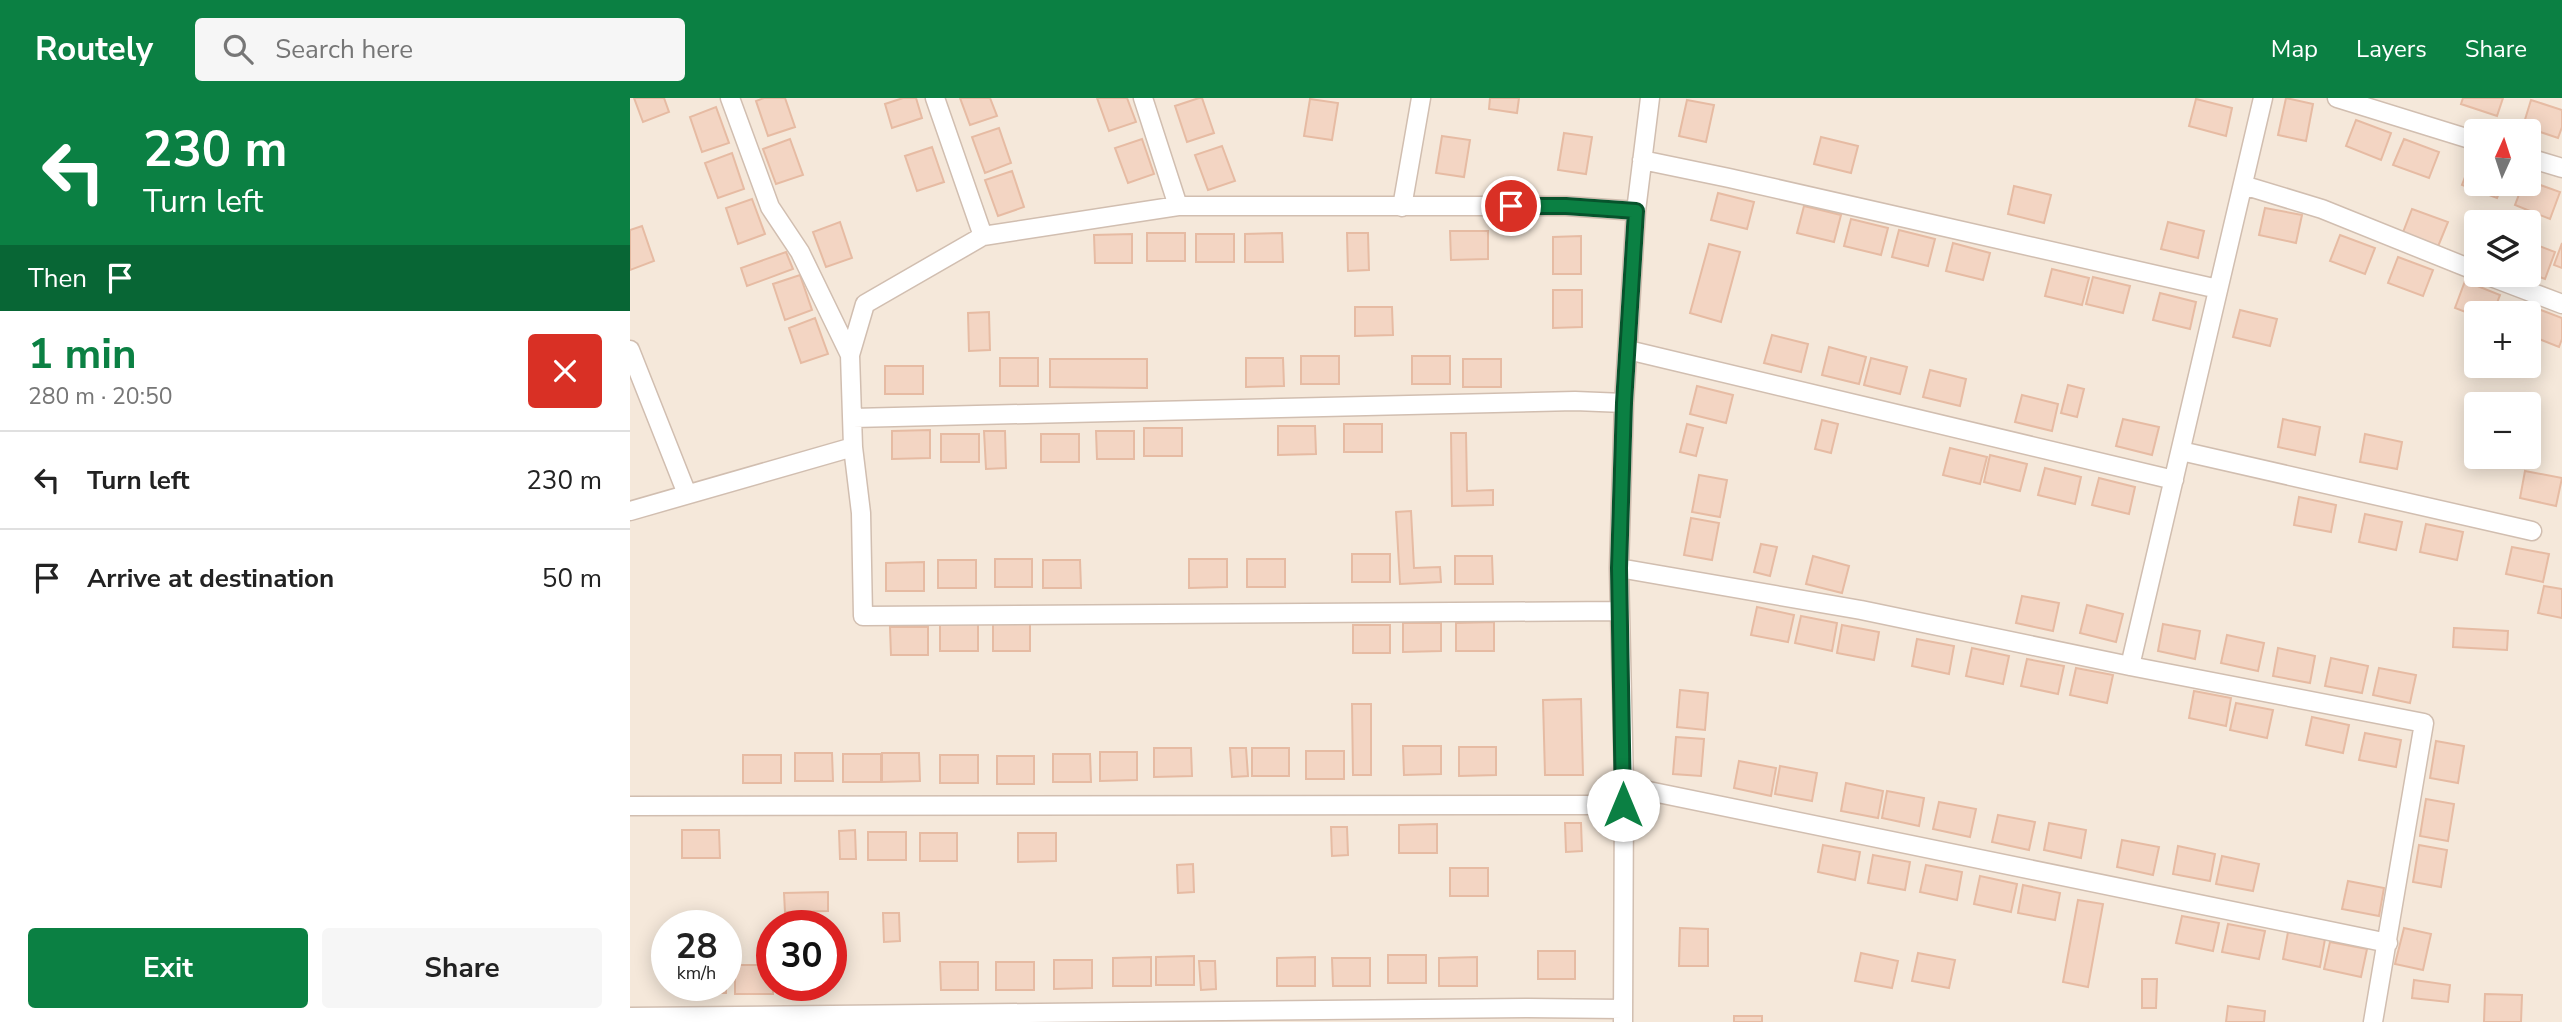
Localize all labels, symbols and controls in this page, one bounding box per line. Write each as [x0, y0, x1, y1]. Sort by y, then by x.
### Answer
search box [195, 18, 685, 81]
text: Routely [35, 27, 153, 72]
icon: search [219, 30, 257, 68]
text: Search here [275, 32, 413, 67]
text: Map [2271, 33, 2318, 65]
text: Layers [2356, 33, 2427, 65]
text: Share [2465, 33, 2527, 65]
text: 230 m [143, 116, 287, 183]
north arrow [2464, 119, 2541, 196]
map controls [2464, 119, 2541, 469]
icon: left [28, 126, 119, 217]
pin [1481, 176, 1541, 236]
text: Turn left [143, 180, 263, 223]
icon: arrive [1492, 187, 1530, 225]
button: layers [2464, 210, 2541, 287]
icon: arrive [101, 259, 139, 297]
text: Then [28, 261, 87, 296]
button: + [2464, 301, 2541, 378]
text: 1 min [28, 326, 137, 383]
button: close [528, 334, 602, 408]
text: 280 m · 20:50 [28, 381, 173, 412]
button: − [2464, 392, 2541, 469]
icon: left [28, 461, 66, 499]
text: Turn left [87, 463, 190, 498]
text: 230 m [526, 463, 602, 498]
icon: arrive [28, 559, 66, 597]
text: Arrive at destination [87, 561, 334, 596]
text: 50 m [542, 561, 602, 596]
position arrow [1586, 768, 1660, 842]
speed limit sign: 30 [756, 910, 847, 1001]
text: 28 [675, 923, 718, 970]
button: Exit [28, 928, 308, 1008]
button: Share [322, 928, 602, 1008]
text: km/h [677, 961, 716, 985]

